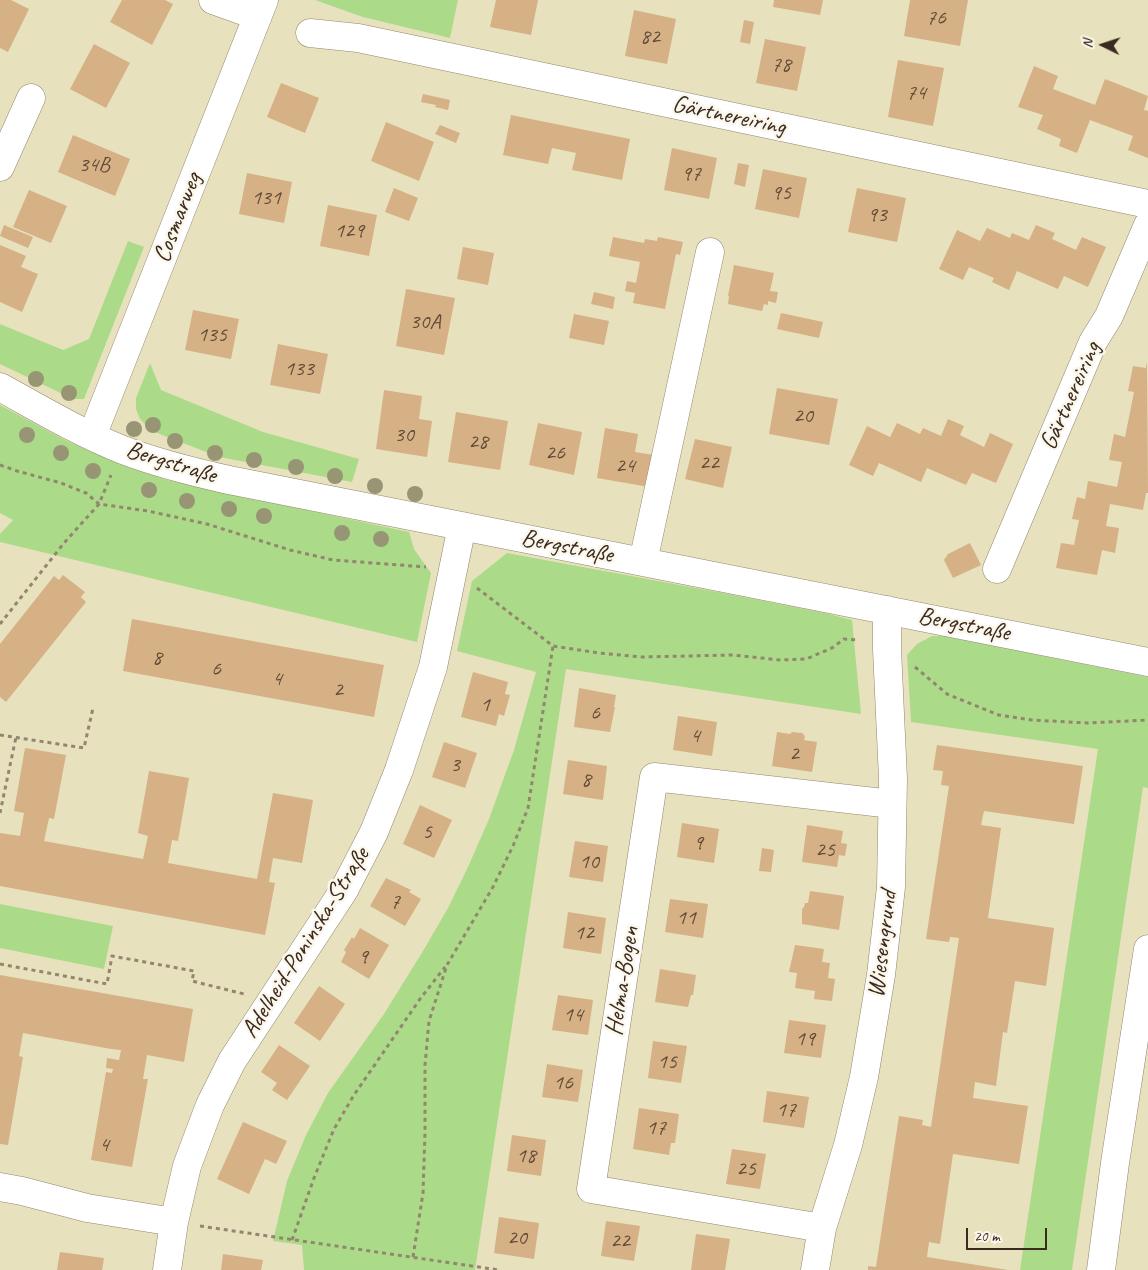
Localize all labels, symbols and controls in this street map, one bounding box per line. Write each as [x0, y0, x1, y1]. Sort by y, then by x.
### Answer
house number: 76 [926, 5, 946, 31]
north arrow [1078, 20, 1128, 70]
house number: 82 [640, 24, 660, 50]
text: N [1079, 39, 1096, 49]
house number: 78 [771, 52, 791, 78]
house number: 74 [906, 80, 926, 106]
street label: Gärtnereiring [669, 89, 789, 143]
house number: 34B [78, 152, 110, 178]
house number: 97 [681, 161, 701, 187]
street label: Cosmarweg [147, 169, 209, 267]
house number: 95 [771, 180, 791, 206]
house number: 131 [251, 185, 281, 211]
house number: 93 [867, 202, 887, 228]
house number: 129 [334, 218, 364, 244]
house number: 30A [410, 309, 440, 335]
house number: 135 [197, 322, 227, 348]
street label: Gärtnereiring [1034, 337, 1108, 455]
house number: 133 [284, 356, 314, 382]
house number: 20 [793, 403, 813, 429]
house number: 30 [394, 422, 414, 448]
house number: 28 [468, 429, 488, 455]
street label: Bergstraße [122, 435, 220, 491]
house number: 26 [545, 440, 565, 466]
house number: 22 [699, 450, 719, 476]
house number: 24 [615, 453, 635, 479]
street label: Bergstraße [519, 523, 615, 571]
street label: Bergstraße [916, 601, 1012, 649]
house number: 8 [152, 645, 162, 671]
house number: 6 [211, 656, 221, 682]
house number: 4 [272, 666, 282, 692]
house number: 2 [333, 677, 343, 703]
house number: 1 [480, 692, 490, 718]
house number: 6 [590, 700, 600, 726]
house number: 4 [690, 723, 700, 749]
house number: 2 [789, 741, 799, 767]
house number: 3 [450, 752, 460, 778]
house number: 8 [581, 767, 591, 793]
house number: 5 [422, 819, 432, 845]
house number: 9 [693, 830, 703, 856]
house number: 25 [815, 837, 835, 863]
street label: Adelheid-Poninska-Straße [235, 842, 377, 1044]
house number: 10 [579, 849, 599, 875]
house number: 7 [390, 889, 400, 915]
street label: Wiesengrund [862, 889, 904, 999]
house number: 11 [676, 905, 696, 931]
house number: 12 [574, 920, 594, 946]
street label: Helma-Bogen [600, 924, 646, 1038]
house number: 9 [358, 944, 368, 970]
house number: 14 [563, 1002, 583, 1028]
house number: 19 [795, 1026, 815, 1052]
house number: 15 [657, 1049, 677, 1075]
house number: 16 [553, 1070, 573, 1096]
house number: 17 [776, 1097, 796, 1123]
house number: 17 [646, 1115, 666, 1141]
house number: 4 [99, 1132, 109, 1158]
house number: 18 [516, 1143, 536, 1169]
house number: 25 [736, 1156, 756, 1182]
scale bar [968, 1218, 1049, 1250]
house number: 20 [507, 1225, 527, 1251]
text: 20 m [974, 1227, 1000, 1246]
house number: 22 [610, 1228, 630, 1254]

